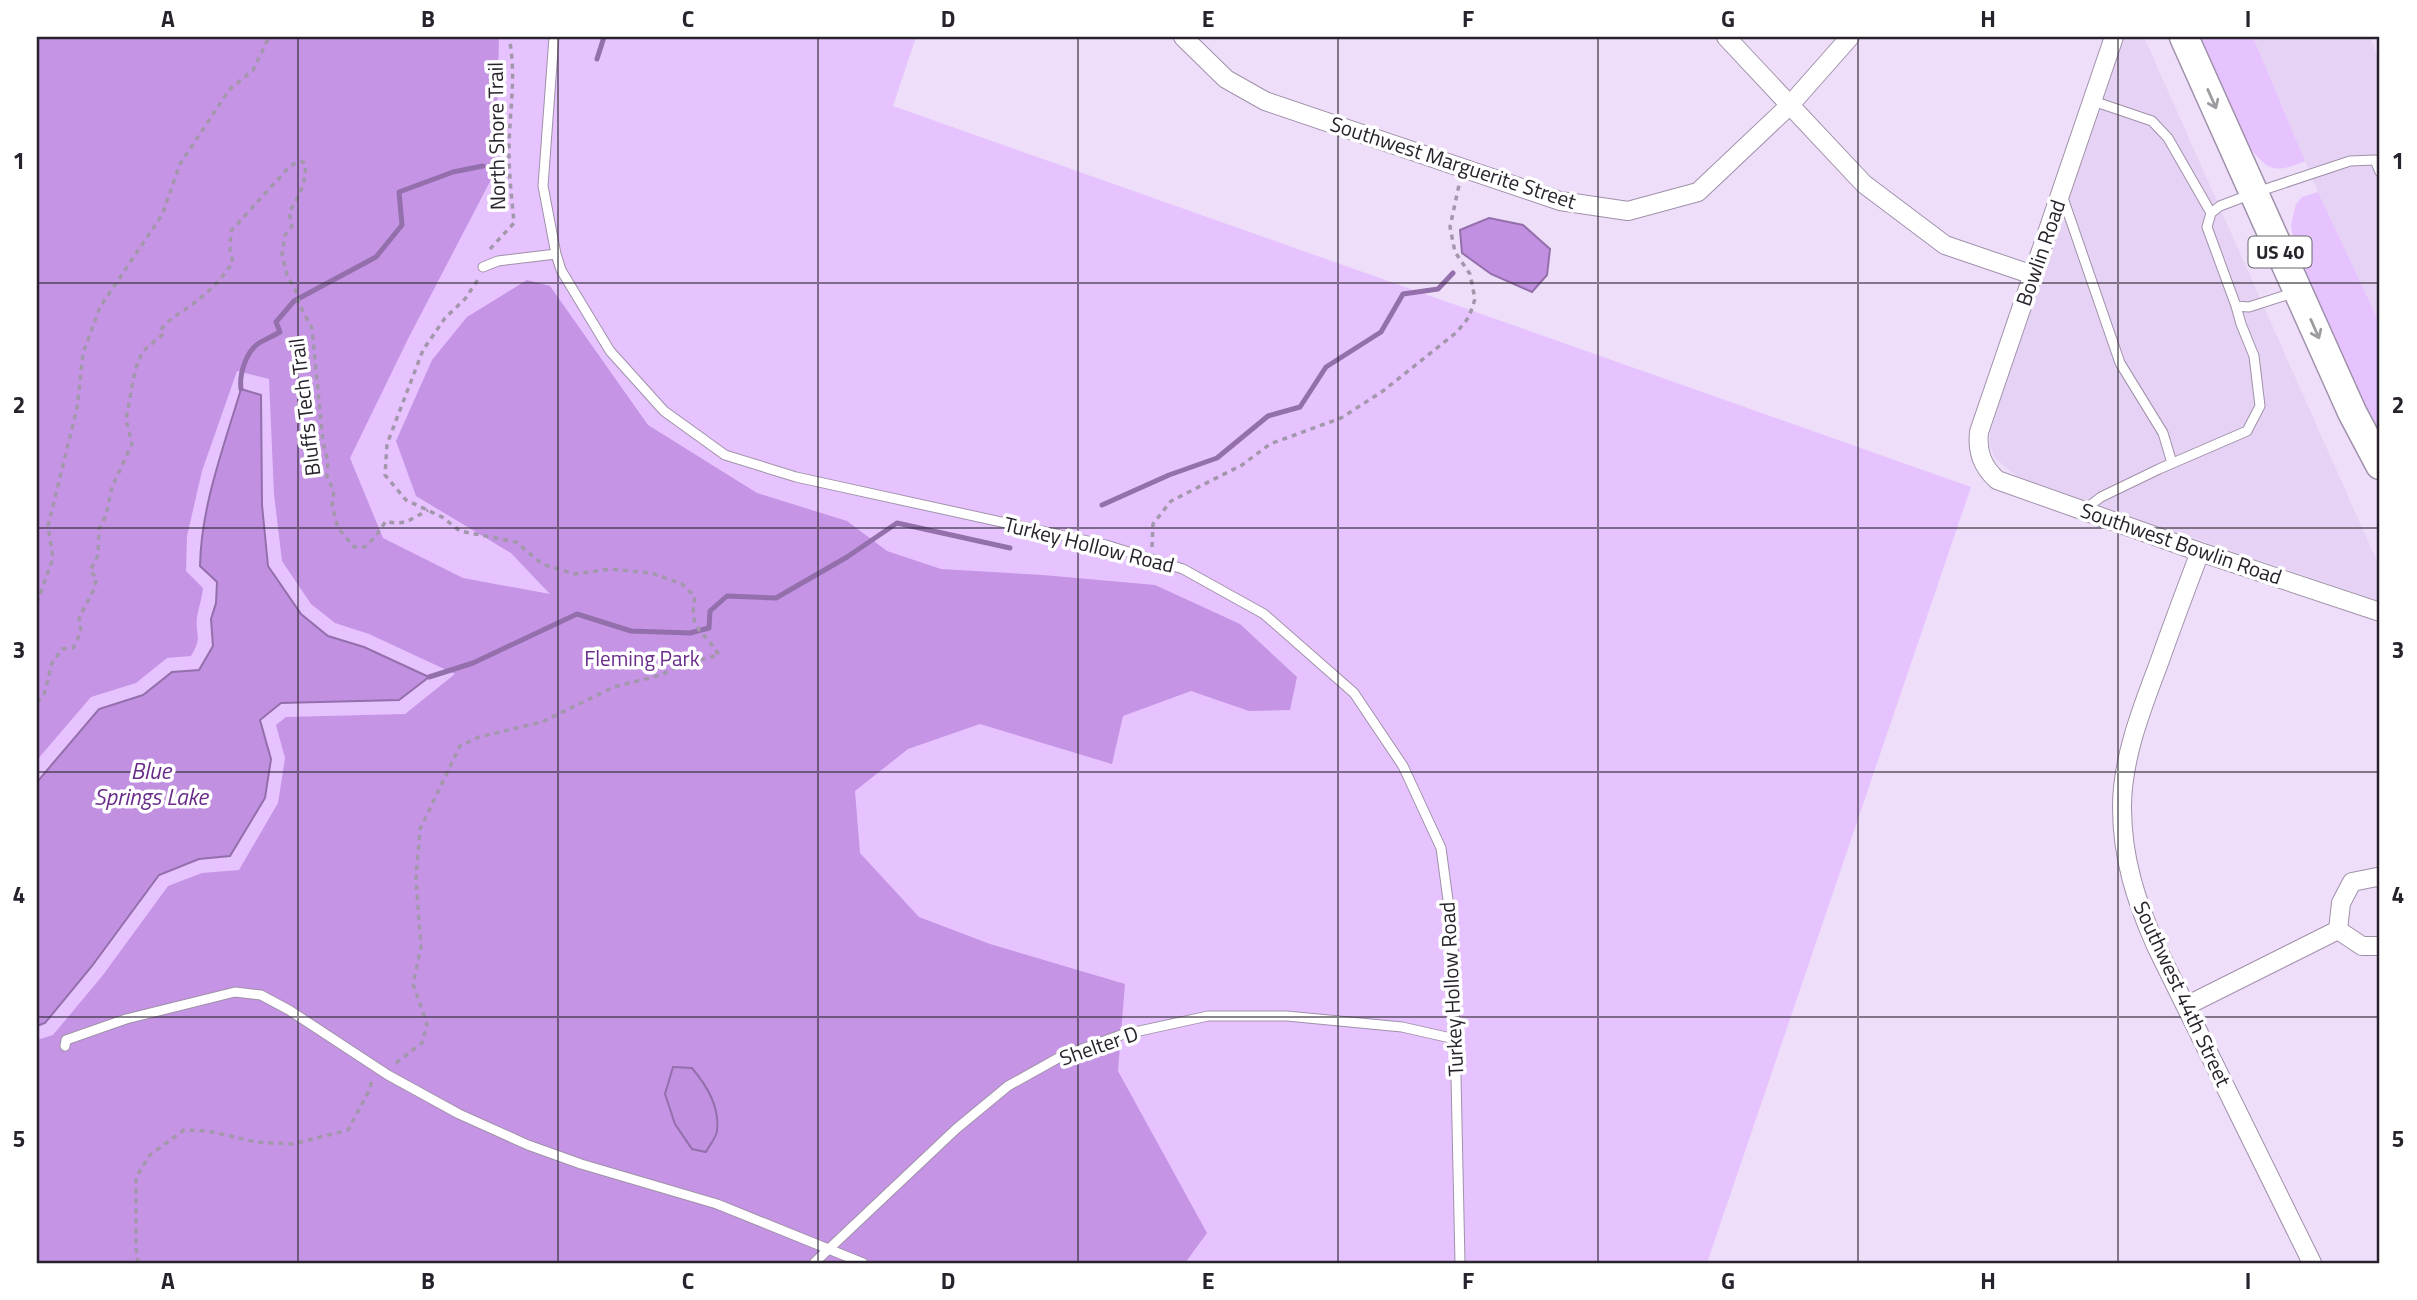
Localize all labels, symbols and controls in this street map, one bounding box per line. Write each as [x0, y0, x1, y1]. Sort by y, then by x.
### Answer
text: A [161, 1, 175, 36]
text: B [421, 1, 435, 36]
text: C [682, 1, 694, 36]
text: D [941, 1, 955, 36]
text: E [1202, 1, 1214, 36]
text: F [1462, 1, 1474, 36]
text: G [1721, 1, 1735, 36]
text: H [1980, 1, 1996, 36]
text: I [2245, 1, 2251, 36]
street label: North Shore Trail [479, 62, 513, 210]
one-way arrow [2206, 88, 2219, 109]
street label: Southwest Marguerite Street [1326, 107, 1581, 217]
text: 1 [13, 143, 25, 178]
text: 1 [2392, 143, 2404, 178]
street label: Bowlin Road [2007, 195, 2073, 310]
road number: US 40 [2248, 236, 2312, 268]
one-way arrow [2309, 318, 2322, 340]
street label: Bluffs Tech Trail [280, 336, 328, 478]
text: 2 [13, 387, 25, 422]
text: 2 [2392, 387, 2404, 422]
street label: Southwest Bowlin Road [2076, 494, 2286, 593]
street label: Turkey Hollow Road [1001, 507, 1178, 581]
text: 3 [13, 632, 25, 667]
text: 3 [2392, 632, 2404, 667]
park label: Fleming Park [584, 642, 700, 674]
water label: Blue Springs Lake [94, 753, 209, 814]
text: 4 [13, 877, 25, 912]
text: 4 [2392, 877, 2404, 912]
street label: Southwest 44th Street [2126, 896, 2240, 1092]
street label: Turkey Hollow Road [1430, 901, 1472, 1077]
street label: Shelter D [1055, 1017, 1142, 1073]
text: 5 [13, 1121, 25, 1156]
text: 5 [2392, 1121, 2404, 1156]
text: A [161, 1263, 175, 1298]
text: B [421, 1263, 435, 1298]
text: C [682, 1263, 694, 1298]
text: D [941, 1263, 955, 1298]
text: E [1202, 1263, 1214, 1298]
text: F [1462, 1263, 1474, 1298]
text: G [1721, 1263, 1735, 1298]
text: H [1980, 1263, 1996, 1298]
text: I [2245, 1263, 2251, 1298]

